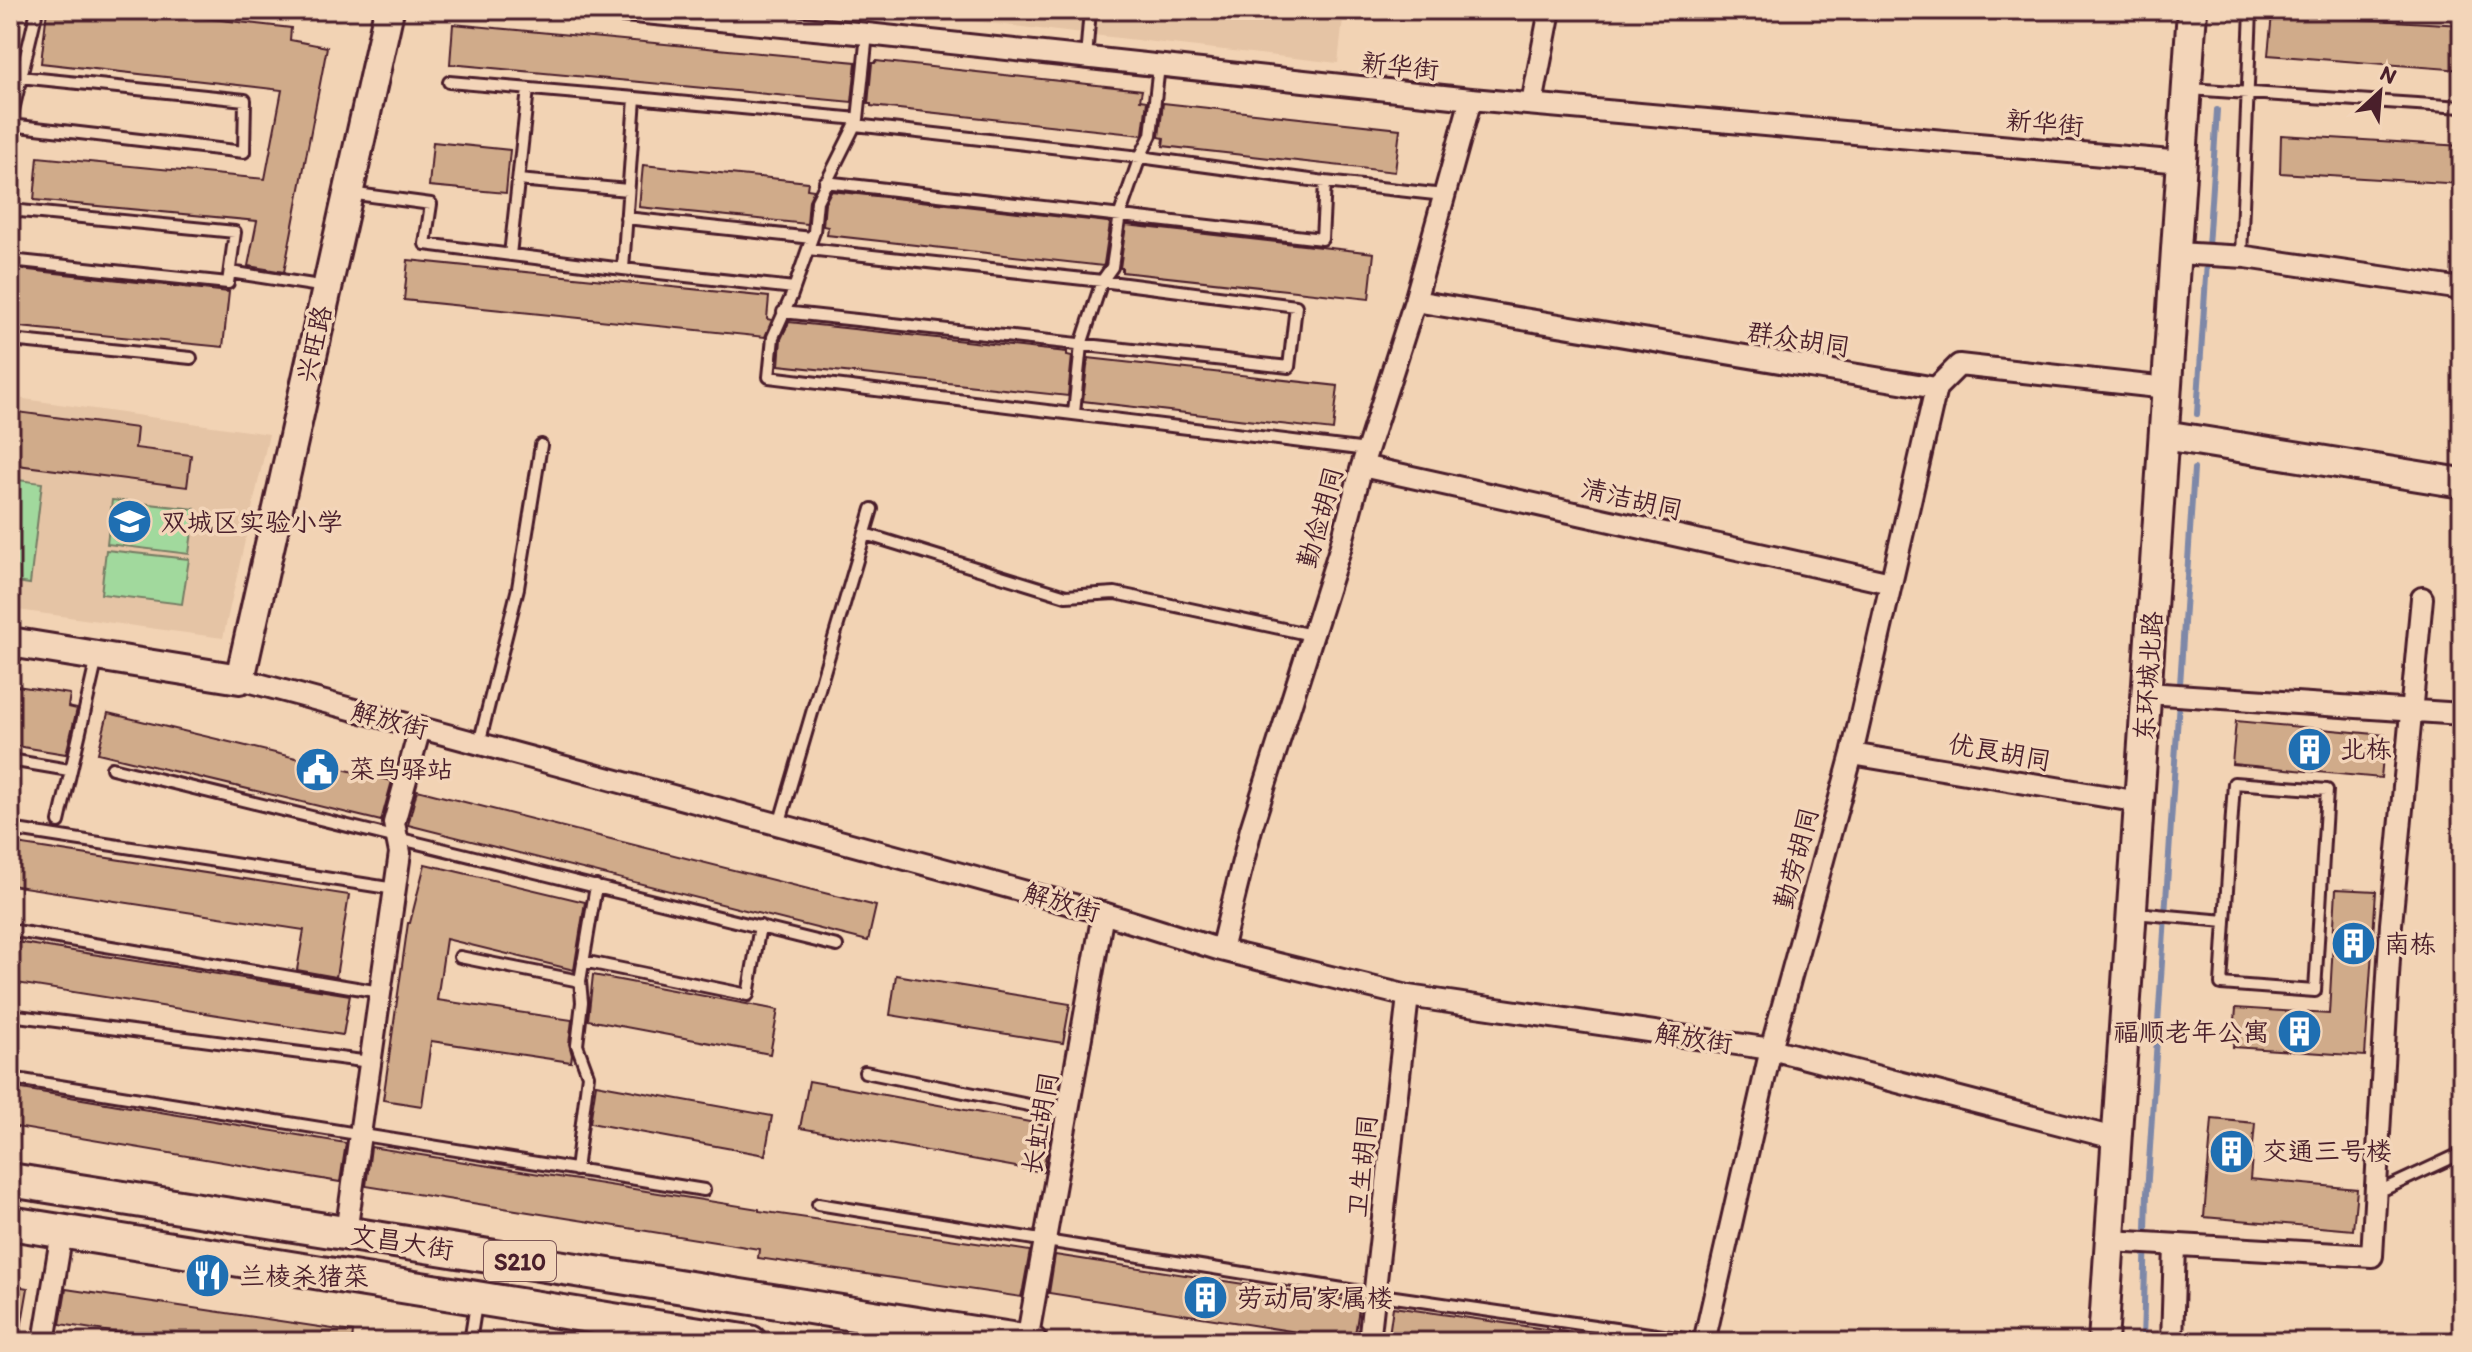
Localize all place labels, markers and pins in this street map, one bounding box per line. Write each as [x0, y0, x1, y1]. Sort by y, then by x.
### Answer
school or university icon: 双城区实验小学 [106, 498, 154, 546]
place label: 双城区实验小学 [161, 506, 343, 538]
building icon: 北栋 [2285, 725, 2333, 773]
place label: 北栋 [2340, 733, 2392, 765]
public building icon: 菜鸟驿站 [294, 745, 342, 793]
place label: 菜鸟驿站 [349, 753, 453, 785]
building icon: 南栋 [2329, 920, 2377, 968]
place label: 南栋 [2384, 928, 2436, 960]
building icon: 福顺老年公寓 [2276, 1008, 2324, 1056]
place label: 福顺老年公寓 [2113, 1016, 2269, 1048]
building icon: 交通三号楼 [2207, 1127, 2255, 1175]
place label: 交通三号楼 [2262, 1135, 2392, 1167]
restaurant icon: 兰棱杀猪菜 [184, 1252, 232, 1300]
place label: 兰棱杀猪菜 [239, 1260, 369, 1292]
building icon: 劳动局家属楼 [1182, 1274, 1230, 1322]
place label: 劳动局家属楼 [1237, 1282, 1393, 1314]

